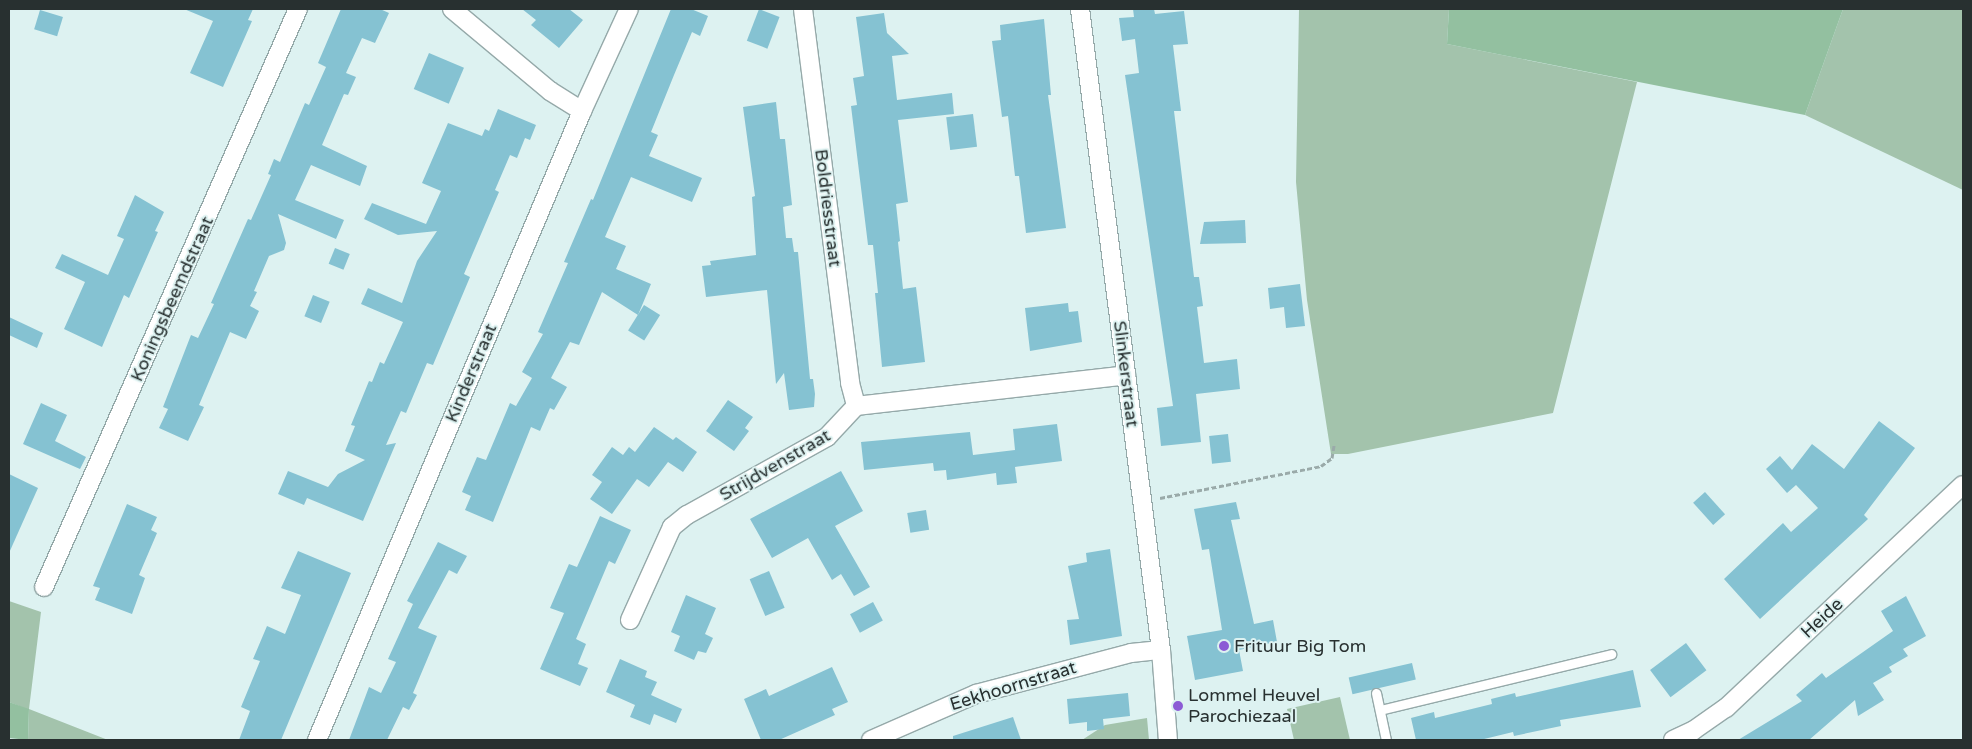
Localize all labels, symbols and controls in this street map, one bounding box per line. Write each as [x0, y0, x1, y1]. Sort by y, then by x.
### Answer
street label: Boldriesstraat [810, 148, 846, 268]
street label: Koningsbeemdstraat [126, 213, 218, 385]
street label: Kinderstraat [441, 320, 501, 426]
street label: Slinkerstraat [1109, 320, 1143, 428]
street label: Strijdvenstraat [716, 424, 834, 506]
street label: Heide [1797, 593, 1847, 643]
place label: Frituur Big Tom [1234, 635, 1366, 657]
marker: Frituur Big Tom [1218, 640, 1230, 652]
street label: Eekhoornstraat [947, 656, 1079, 716]
place label: Lommel Heuvel Parochiezaal [1188, 685, 1320, 728]
marker: Lommel Heuvel Parochiezaal [1172, 700, 1184, 712]

